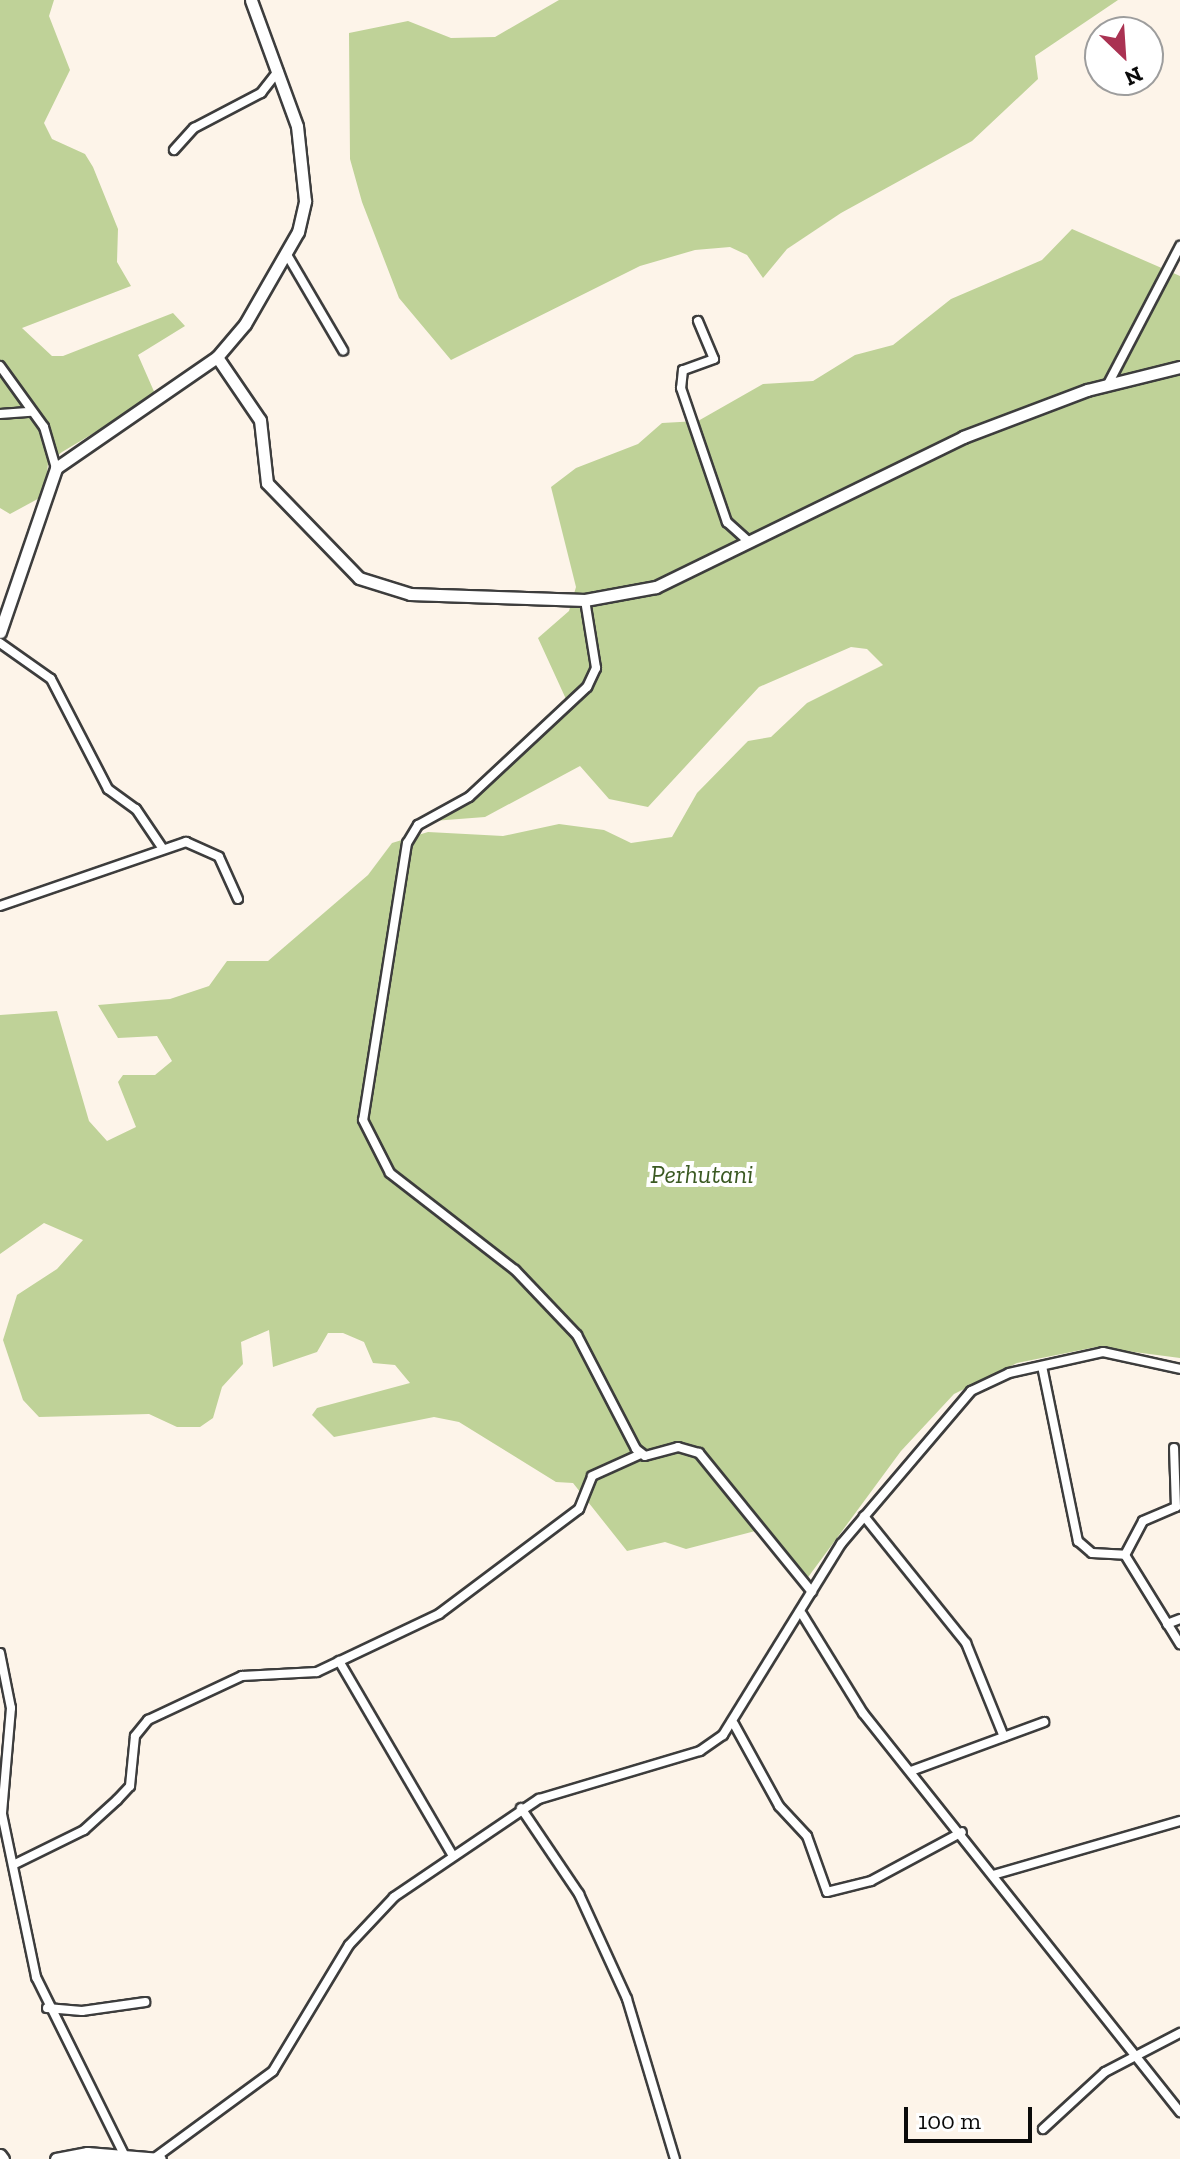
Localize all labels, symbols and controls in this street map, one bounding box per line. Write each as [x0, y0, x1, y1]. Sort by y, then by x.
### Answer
north arrow [1084, 16, 1164, 96]
text: N [1120, 61, 1147, 92]
park label: Perhutani [650, 1159, 754, 1191]
scale bar [908, 2091, 1036, 2141]
text: 100 m [918, 2106, 981, 2135]

